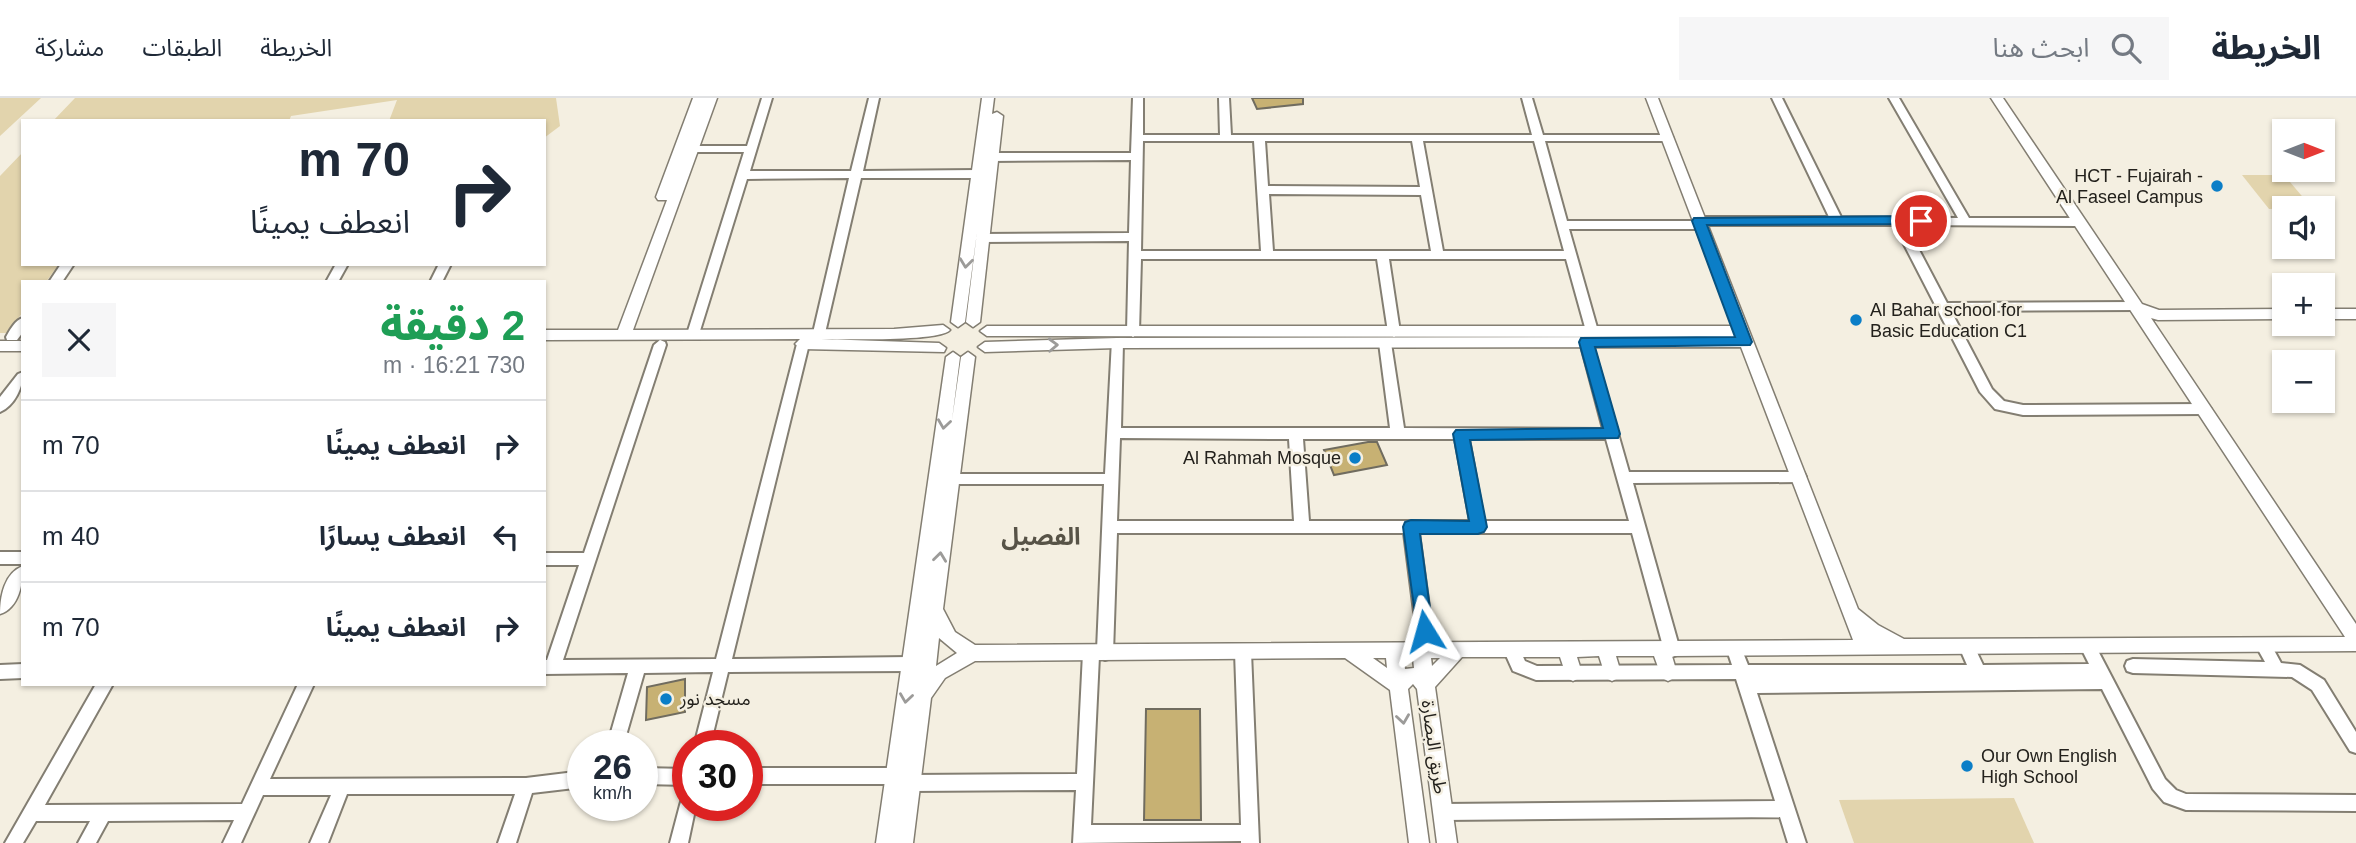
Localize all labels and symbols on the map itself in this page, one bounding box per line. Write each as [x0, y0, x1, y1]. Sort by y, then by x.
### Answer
north arrow [2272, 119, 2334, 182]
place label: HCT - Fujairah - Al Faseel Campus [2056, 166, 2203, 207]
marker: HCT - Fujairah - Al Faseel Campus [2209, 178, 2225, 194]
pin [1891, 191, 1951, 251]
one-way arrow [959, 257, 974, 269]
place label: Al Bahar school for Basic Education C1 [1870, 300, 2027, 341]
marker: Al Bahar school for Basic Education C1 [1848, 312, 1864, 328]
one-way arrow [1048, 338, 1059, 353]
one-way arrow [936, 419, 951, 430]
place label: Al Rahmah Mosque [1183, 448, 1341, 468]
marker: Al Rahmah Mosque [1347, 450, 1363, 466]
district label: الفصيل [1001, 523, 1081, 551]
one-way arrow [932, 551, 947, 563]
position arrow [1388, 594, 1462, 668]
place label: مسجد نور [679, 689, 751, 710]
marker: مسجد نور [658, 691, 674, 707]
one-way arrow [898, 692, 913, 704]
street label: طريق البصارة [1417, 699, 1450, 795]
one-way arrow [1395, 714, 1410, 725]
speed limit sign: 30 [672, 730, 763, 821]
place label: Our Own English High School [1981, 746, 2117, 787]
marker: Our Own English High School [1959, 758, 1975, 774]

